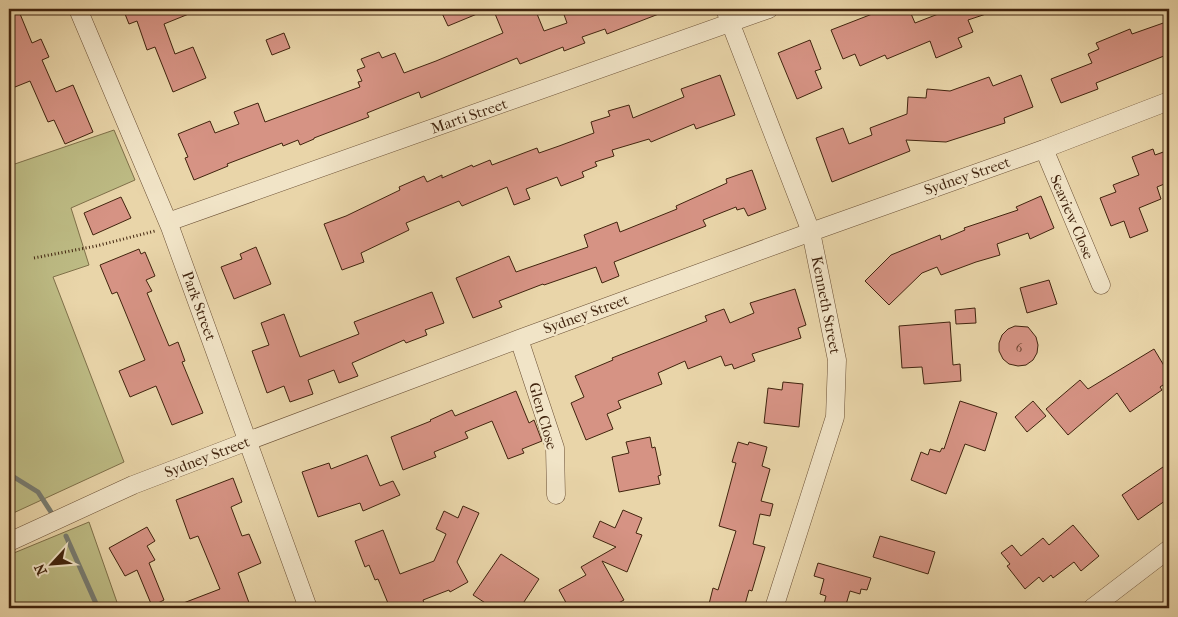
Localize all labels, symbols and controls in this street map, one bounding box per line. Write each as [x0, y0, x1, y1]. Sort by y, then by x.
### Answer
street label: Marti Street [428, 94, 510, 137]
street label: Sydney Street [922, 153, 1013, 199]
street label: Seaview Close [1046, 172, 1098, 262]
street label: Kenneth Street [808, 254, 844, 356]
street label: Park Street [178, 269, 220, 344]
street label: Sydney Street [541, 290, 632, 338]
house number: 6 [1016, 341, 1023, 355]
street label: Glen Close [525, 380, 561, 452]
street label: Sydney Street [162, 432, 253, 481]
north arrow [28, 540, 78, 590]
text: N [31, 561, 51, 578]

